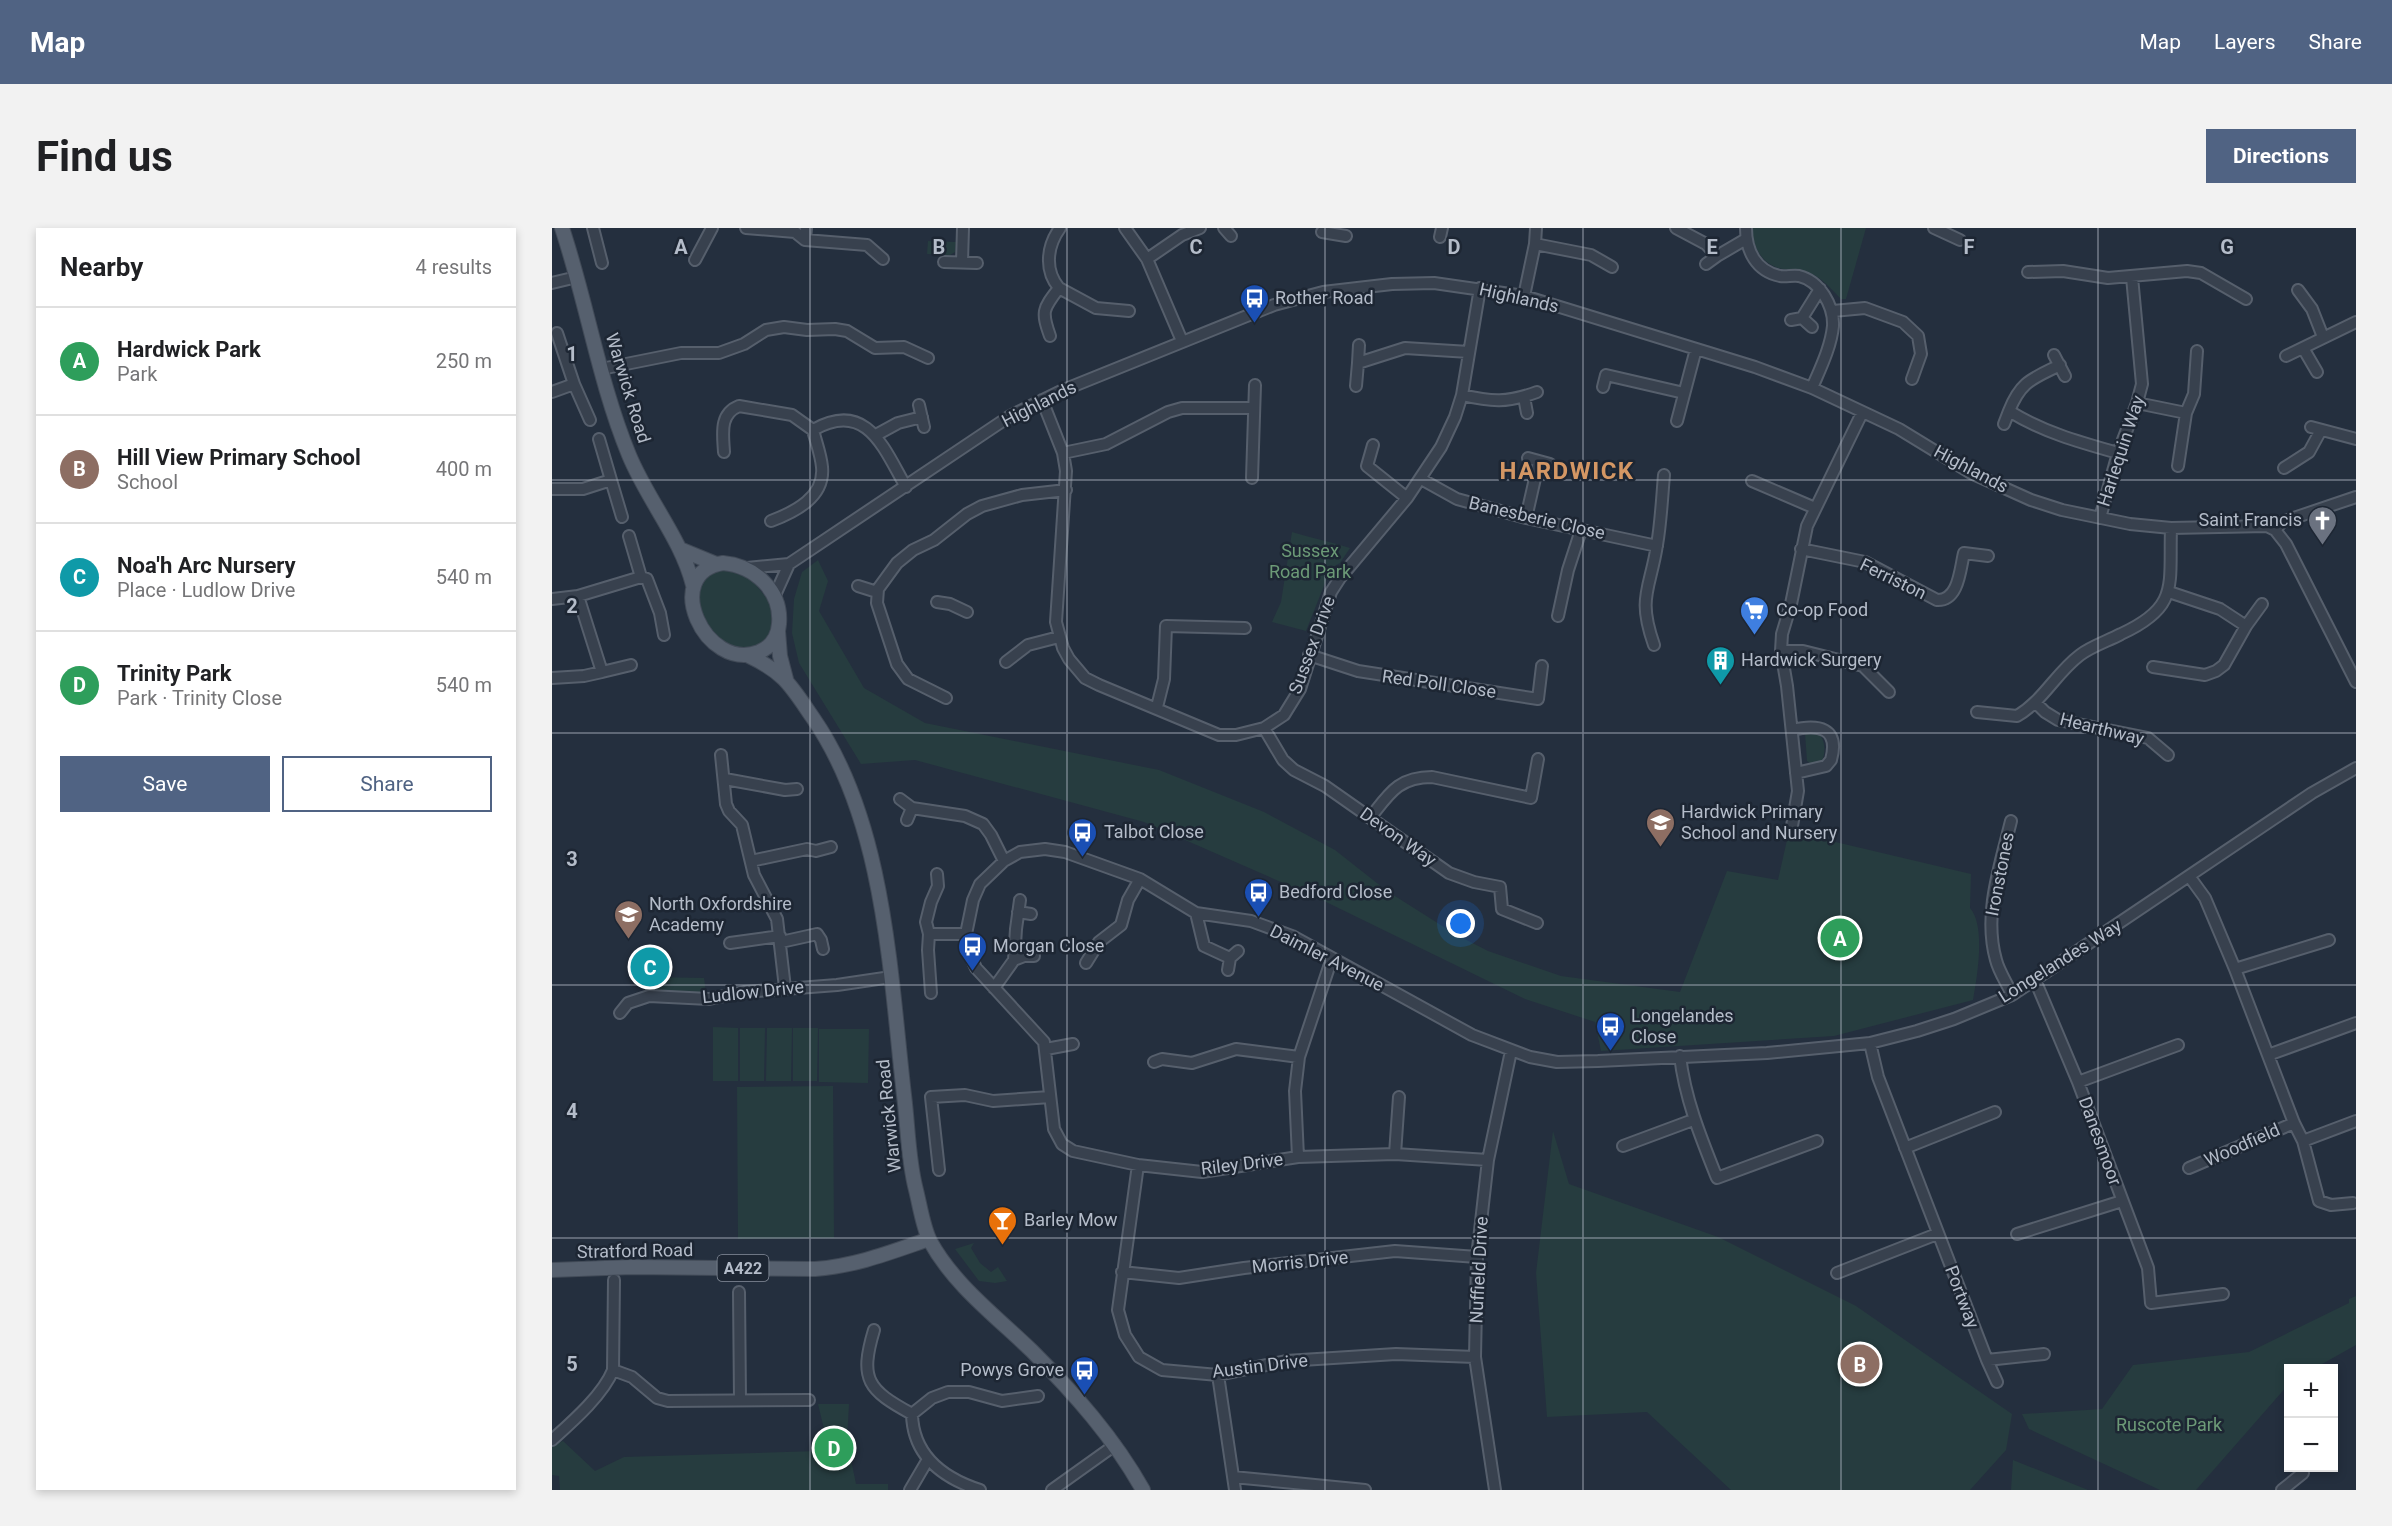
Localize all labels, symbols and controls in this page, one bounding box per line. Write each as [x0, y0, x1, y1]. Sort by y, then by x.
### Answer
text: Map [30, 26, 85, 59]
text: Map [2139, 30, 2181, 54]
text: Layers [2214, 30, 2275, 54]
text: Share [2308, 30, 2362, 54]
button: Directions [2206, 129, 2356, 183]
text: Find us [36, 132, 173, 181]
text: A [674, 235, 688, 259]
text: B [933, 235, 945, 259]
text: C [1189, 235, 1203, 259]
text: D [1448, 235, 1461, 259]
text: E [1706, 235, 1718, 259]
text: F [1964, 235, 1975, 259]
text: G [2220, 235, 2234, 259]
text: Nearby [60, 252, 143, 282]
text: 4 results [416, 255, 492, 279]
street label: Highlands [1477, 278, 1561, 317]
bus stop icon: Rother Road [1238, 282, 1270, 324]
place label: Rother Road [1275, 287, 1374, 308]
street label: Warwick Road [602, 330, 655, 445]
text: Hardwick Park [117, 337, 261, 362]
text: 1 [566, 342, 578, 366]
text: A [73, 349, 86, 373]
text: 250 m [436, 349, 492, 373]
text: Park [117, 362, 157, 386]
street label: Highlands [998, 376, 1080, 431]
street label: Harlequin Way [2093, 392, 2148, 509]
street label: Highlands [1931, 440, 2012, 497]
text: Hill View Primary School [117, 445, 361, 470]
text: B [73, 457, 86, 481]
text: 400 m [436, 457, 492, 481]
district label: HARDWICK [1499, 457, 1635, 485]
text: School [117, 470, 178, 494]
street label: Banesberie Close [1467, 492, 1607, 543]
church icon: Saint Francis [2307, 504, 2339, 546]
place label: Saint Francis [2199, 509, 2302, 530]
park label: Sussex Road Park [1269, 540, 1352, 582]
text: Noa'h Arc Nursery [117, 553, 296, 578]
street label: Ferriston [1857, 554, 1930, 604]
text: C [73, 565, 86, 589]
text: 540 m [436, 565, 492, 589]
text: Place · Ludlow Drive [117, 578, 295, 602]
street label: Sussex Drive [1284, 593, 1339, 697]
text: 2 [566, 594, 578, 618]
supermarket icon: Co-op Food [1739, 594, 1771, 636]
place label: Co-op Food [1776, 599, 1868, 620]
building icon: Hardwick Surgery [1704, 644, 1736, 686]
place label: Hardwick Surgery [1741, 649, 1882, 670]
text: Trinity Park [117, 661, 232, 686]
street label: Red Poll Close [1381, 665, 1498, 702]
text: D [73, 673, 86, 697]
text: 540 m [436, 673, 492, 697]
text: Park · Trinity Close [117, 686, 282, 710]
street label: Hearthway [2058, 708, 2147, 749]
button: Save [60, 756, 270, 812]
button: Share [282, 756, 492, 812]
place label: Hardwick Primary School and Nursery [1681, 801, 1838, 843]
street label: Devon Way [1356, 803, 1441, 871]
school or university icon: Hardwick Primary School and Nursery [1644, 806, 1676, 848]
bus stop icon: Talbot Close [1067, 816, 1099, 858]
place label: Talbot Close [1104, 821, 1204, 842]
street label: Ironstones [1981, 830, 2018, 918]
text: 3 [566, 847, 578, 871]
bus stop icon: Bedford Close [1242, 876, 1274, 918]
place label: Bedford Close [1279, 881, 1392, 902]
place label: North Oxfordshire Academy [649, 893, 792, 935]
school or university icon: North Oxfordshire Academy [612, 898, 644, 940]
your location [1446, 909, 1475, 938]
street label: Longelandes Way [1994, 914, 2125, 1007]
pin: A [1820, 916, 1860, 960]
street label: Daimler Avenue [1267, 920, 1388, 995]
bus stop icon: Morgan Close [956, 930, 988, 972]
place label: Morgan Close [993, 935, 1104, 956]
pin: C [630, 944, 670, 990]
street label: Ludlow Drive [701, 976, 805, 1007]
place label: Longelandes Close [1631, 1005, 1734, 1047]
bus stop icon: Longelandes Close [1594, 1010, 1626, 1052]
street label: Warwick Road [872, 1058, 905, 1174]
street label: Danesmoor [2075, 1094, 2126, 1188]
text: 4 [566, 1099, 578, 1123]
street label: Woodfield [2201, 1119, 2283, 1170]
street label: Riley Drive [1200, 1148, 1284, 1179]
bar icon: Barley Mow [987, 1204, 1019, 1246]
place label: Barley Mow [1024, 1209, 1118, 1230]
street label: Nuffield Drive [1465, 1216, 1492, 1324]
street label: Stratford Road [577, 1239, 693, 1262]
street label: Morris Drive [1251, 1246, 1349, 1277]
road number: A422 [718, 1255, 768, 1281]
street label: Portway [1941, 1262, 1984, 1332]
pin: B [1840, 1342, 1880, 1386]
street label: Austin Drive [1211, 1349, 1309, 1382]
text: 5 [566, 1352, 578, 1376]
bus stop icon: Powys Grove [1069, 1354, 1101, 1396]
place label: Powys Grove [960, 1359, 1064, 1380]
map controls [2284, 1364, 2338, 1472]
button: + [2284, 1364, 2338, 1418]
park label: Ruscote Park [2116, 1414, 2223, 1435]
button: − [2284, 1418, 2338, 1472]
pin: D [814, 1426, 854, 1470]

